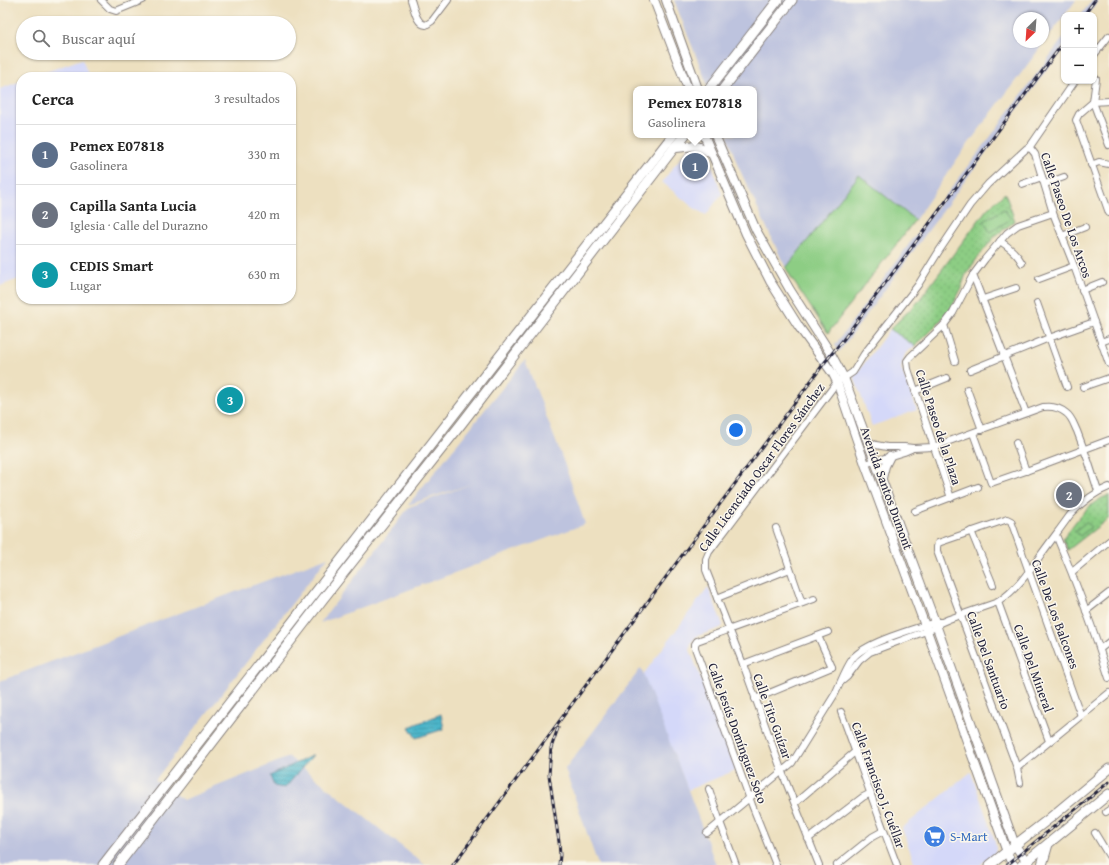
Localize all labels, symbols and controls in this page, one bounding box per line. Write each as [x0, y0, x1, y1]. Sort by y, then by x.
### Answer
north arrow [1013, 12, 1049, 48]
map controls [1061, 12, 1097, 84]
button: + [1061, 12, 1097, 48]
search box [16, 16, 296, 60]
icon: search [30, 27, 52, 49]
text: Buscar aquí [62, 28, 135, 49]
button: − [1061, 48, 1097, 84]
text: Cerca [32, 86, 74, 111]
popup [633, 86, 757, 138]
text: 3 resultados [214, 89, 280, 108]
text: Pemex E07818 [648, 92, 742, 113]
text: Gasolinera [648, 113, 706, 132]
text: Pemex E07818 [70, 135, 164, 156]
text: 1 [42, 145, 48, 164]
text: 330 m [248, 145, 280, 164]
street label: Calle Paseo De Los Arcos [1036, 150, 1097, 281]
pin: 1 [682, 151, 708, 181]
text: Gasolinera [70, 156, 128, 175]
text: Capilla Santa Lucia [70, 195, 196, 216]
text: 2 [42, 205, 48, 224]
text: 420 m [248, 205, 280, 224]
text: Iglesia · Calle del Durazno [70, 216, 208, 235]
text: CEDIS Smart [70, 255, 154, 276]
text: 3 [42, 265, 48, 284]
text: 630 m [248, 265, 280, 284]
text: Lugar [70, 276, 101, 295]
street label: Calle Paseo de la Plaza [911, 367, 966, 488]
street label: Calle Licenciado Oscar Flores Sánchez [694, 379, 829, 555]
pin: 3 [217, 385, 243, 415]
your location [726, 420, 746, 440]
street label: Avenida Santos Dumont [855, 424, 918, 553]
pin: 2 [1056, 480, 1082, 510]
street label: Calle De Los Balcones [1027, 557, 1084, 672]
street label: Calle Del Santuario [962, 608, 1015, 712]
street label: Calle Del Mineral [1009, 621, 1058, 715]
street label: Calle Jesús Domínguez Soto [703, 660, 772, 806]
street label: Calle Tito Guízar [748, 671, 797, 762]
street label: Calle Francisco J. Cuéllar [847, 719, 910, 852]
supermarket icon: S-Mart [922, 823, 948, 849]
place label: S-Mart [950, 827, 988, 846]

